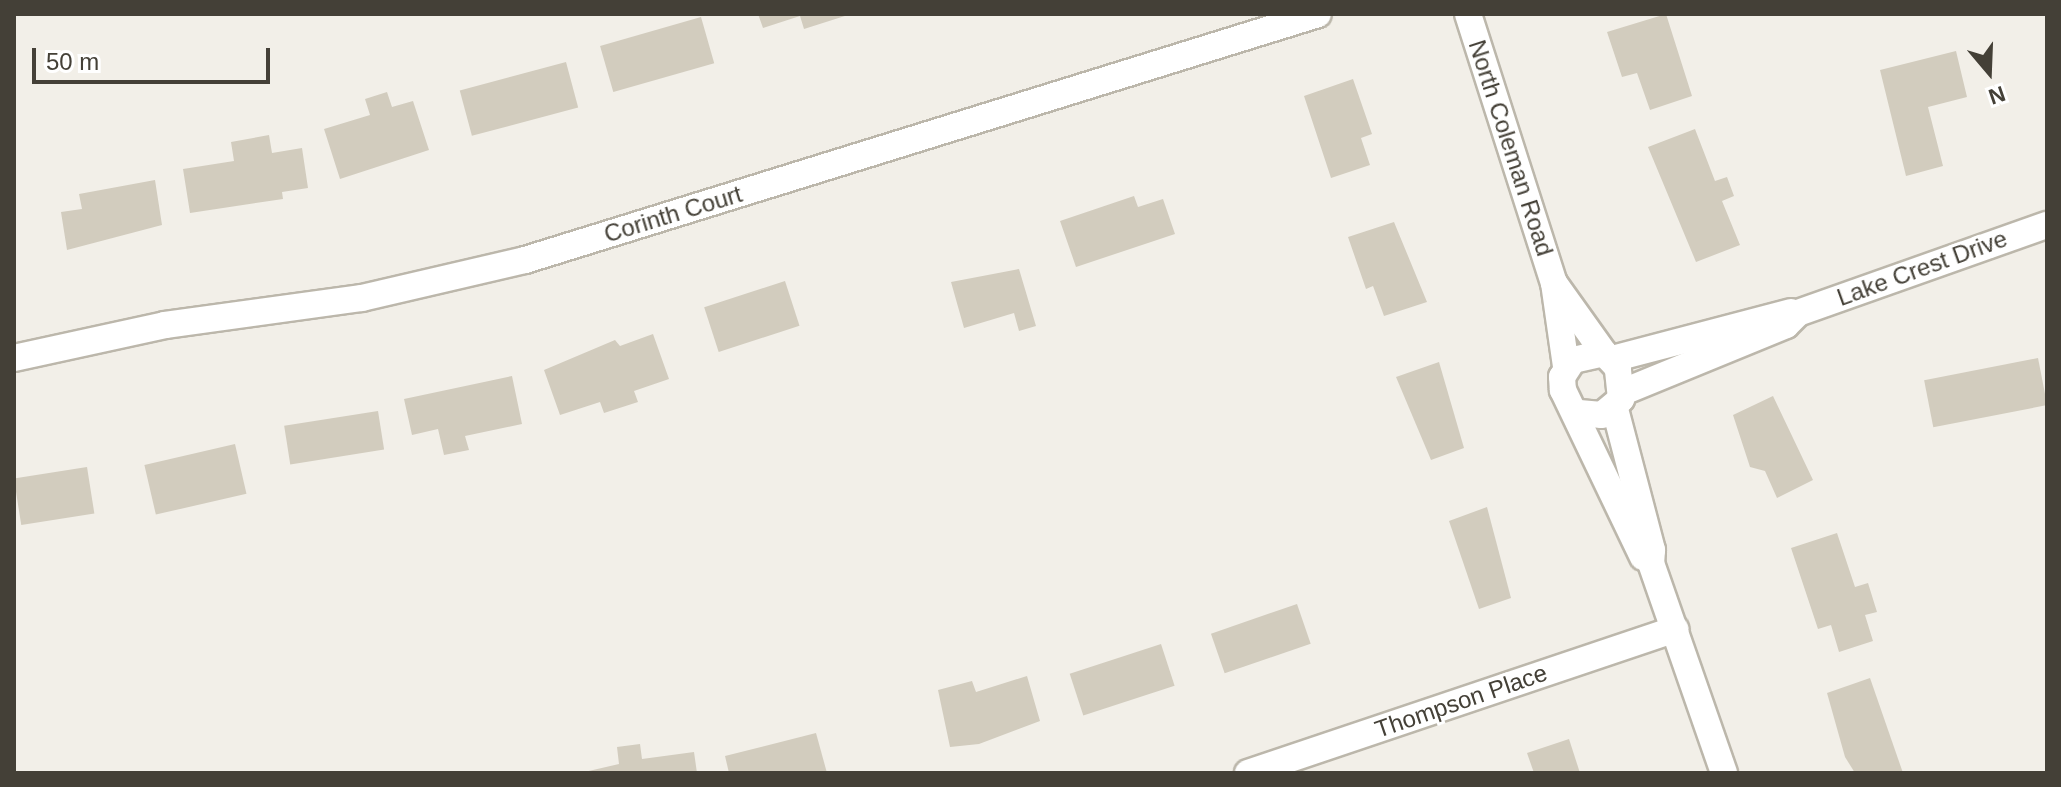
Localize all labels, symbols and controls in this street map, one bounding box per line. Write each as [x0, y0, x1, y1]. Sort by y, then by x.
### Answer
scale bar [36, 32, 274, 82]
north arrow [1949, 32, 2029, 112]
street label: North Coleman Road [1462, 36, 1560, 260]
text: 50 m [46, 48, 99, 75]
text: N [1985, 81, 2009, 110]
street label: Corinth Court [601, 179, 745, 249]
street label: Lake Crest Drive [1833, 224, 2011, 312]
street label: Thompson Place [1371, 658, 1551, 744]

